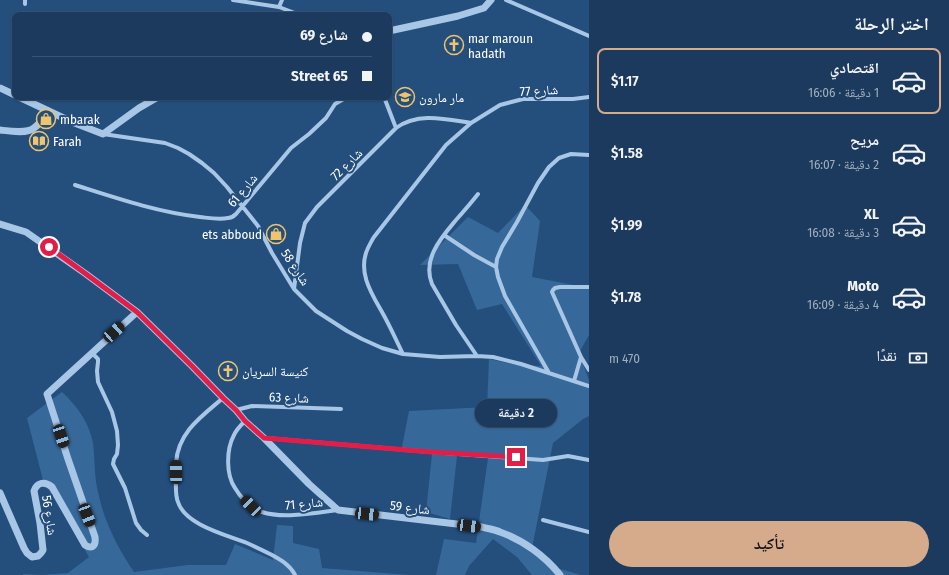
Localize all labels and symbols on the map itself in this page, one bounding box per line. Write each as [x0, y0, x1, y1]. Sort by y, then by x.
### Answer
place label: mar maroun hadath [468, 31, 533, 61]
church icon: mar maroun hadath [443, 34, 465, 56]
street label: شارع 77 [519, 82, 559, 101]
school or university icon: مار مارون [394, 86, 416, 108]
place label: مار مارون [419, 90, 464, 106]
shop icon: mbarak [35, 108, 57, 130]
place label: mbarak [60, 112, 101, 127]
library icon: Farah [28, 130, 50, 152]
place label: Farah [53, 134, 82, 149]
street label: شارع 72 [327, 145, 367, 185]
street label: شارع 61 [224, 171, 262, 211]
shop icon: ets abboud [265, 223, 287, 245]
place label: ets abboud [202, 227, 262, 242]
route start [40, 238, 58, 256]
street label: شارع 58 [276, 246, 313, 289]
car [101, 320, 127, 344]
church icon: كنيسة السريان [217, 360, 239, 382]
place label: كنيسة السريان [242, 364, 309, 380]
street label: شارع 63 [269, 389, 309, 408]
callout: 2 دقيقة [475, 399, 557, 427]
car [52, 423, 70, 449]
route end [507, 448, 525, 466]
car [170, 460, 182, 484]
car [238, 493, 264, 519]
street label: شارع 56 [37, 494, 60, 536]
street label: شارع 71 [284, 494, 324, 515]
street label: شارع 59 [389, 498, 431, 519]
car [77, 502, 97, 528]
car [354, 507, 380, 521]
car [456, 519, 482, 533]

